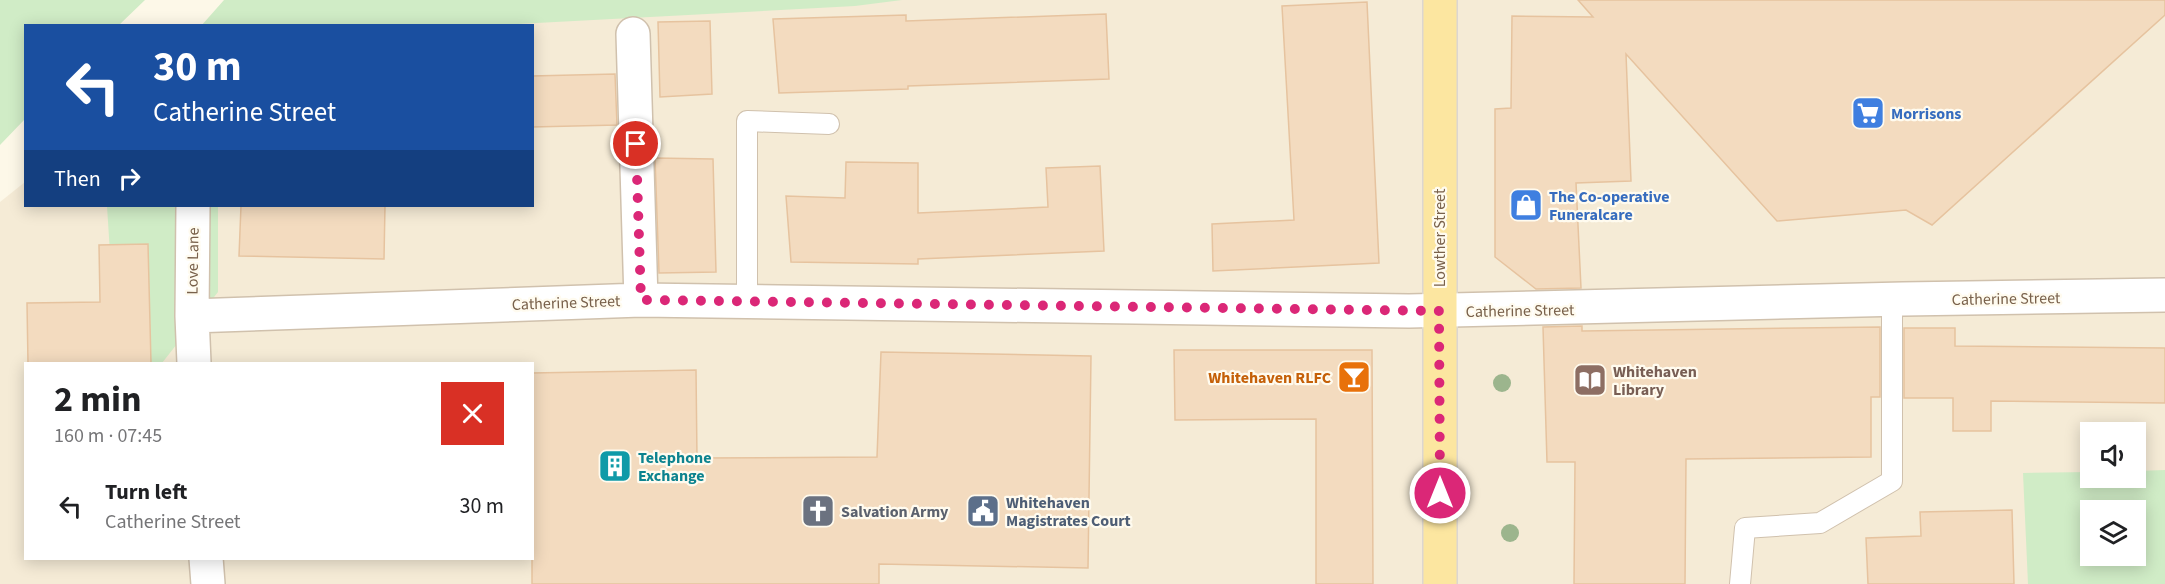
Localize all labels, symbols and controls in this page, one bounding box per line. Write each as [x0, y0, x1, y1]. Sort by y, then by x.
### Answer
text: 30 m [153, 37, 242, 97]
icon: left [54, 48, 132, 126]
text: Catherine Street [153, 93, 336, 132]
supermarket icon: Morrisons [1850, 95, 1886, 131]
place label: Morrisons [1891, 103, 1961, 125]
pin [610, 118, 661, 169]
icon: arrive [619, 127, 652, 160]
icon: right [113, 162, 146, 195]
text: Then [54, 163, 101, 195]
place label: The Co-operative Funeralcare [1549, 186, 1670, 226]
shop icon: The Co-operative Funeralcare [1508, 187, 1544, 223]
street label: Lowther Street [1429, 188, 1451, 287]
street label: Love Lane [181, 227, 205, 295]
street label: Catherine Street [1952, 287, 2061, 311]
street label: Catherine Street [511, 290, 621, 316]
street label: Catherine Street [1466, 299, 1575, 323]
bar icon: Whitehaven RLFC [1336, 359, 1372, 395]
place label: Whitehaven Library [1613, 361, 1697, 401]
library icon: Whitehaven Library [1572, 362, 1608, 398]
place label: Whitehaven RLFC [1208, 367, 1331, 389]
text: 2 min [54, 374, 142, 425]
button: close [441, 382, 504, 445]
text: 160 m · 07:45 [54, 422, 162, 450]
map controls [2080, 422, 2146, 566]
button: sound [2080, 422, 2146, 488]
place label: Telephone Exchange [638, 447, 711, 487]
building icon: Telephone Exchange [597, 448, 633, 484]
position arrow [1408, 461, 1472, 525]
text: Turn left [105, 476, 187, 508]
icon: left [54, 490, 87, 523]
text: 30 m [459, 490, 504, 522]
place label: Whitehaven Magistrates Court [1006, 492, 1131, 532]
church icon: Salvation Army [800, 493, 836, 529]
public building icon: Whitehaven Magistrates Court [965, 493, 1001, 529]
button: layers [2080, 500, 2146, 566]
place label: Salvation Army [841, 501, 949, 523]
text: Catherine Street [105, 508, 241, 536]

